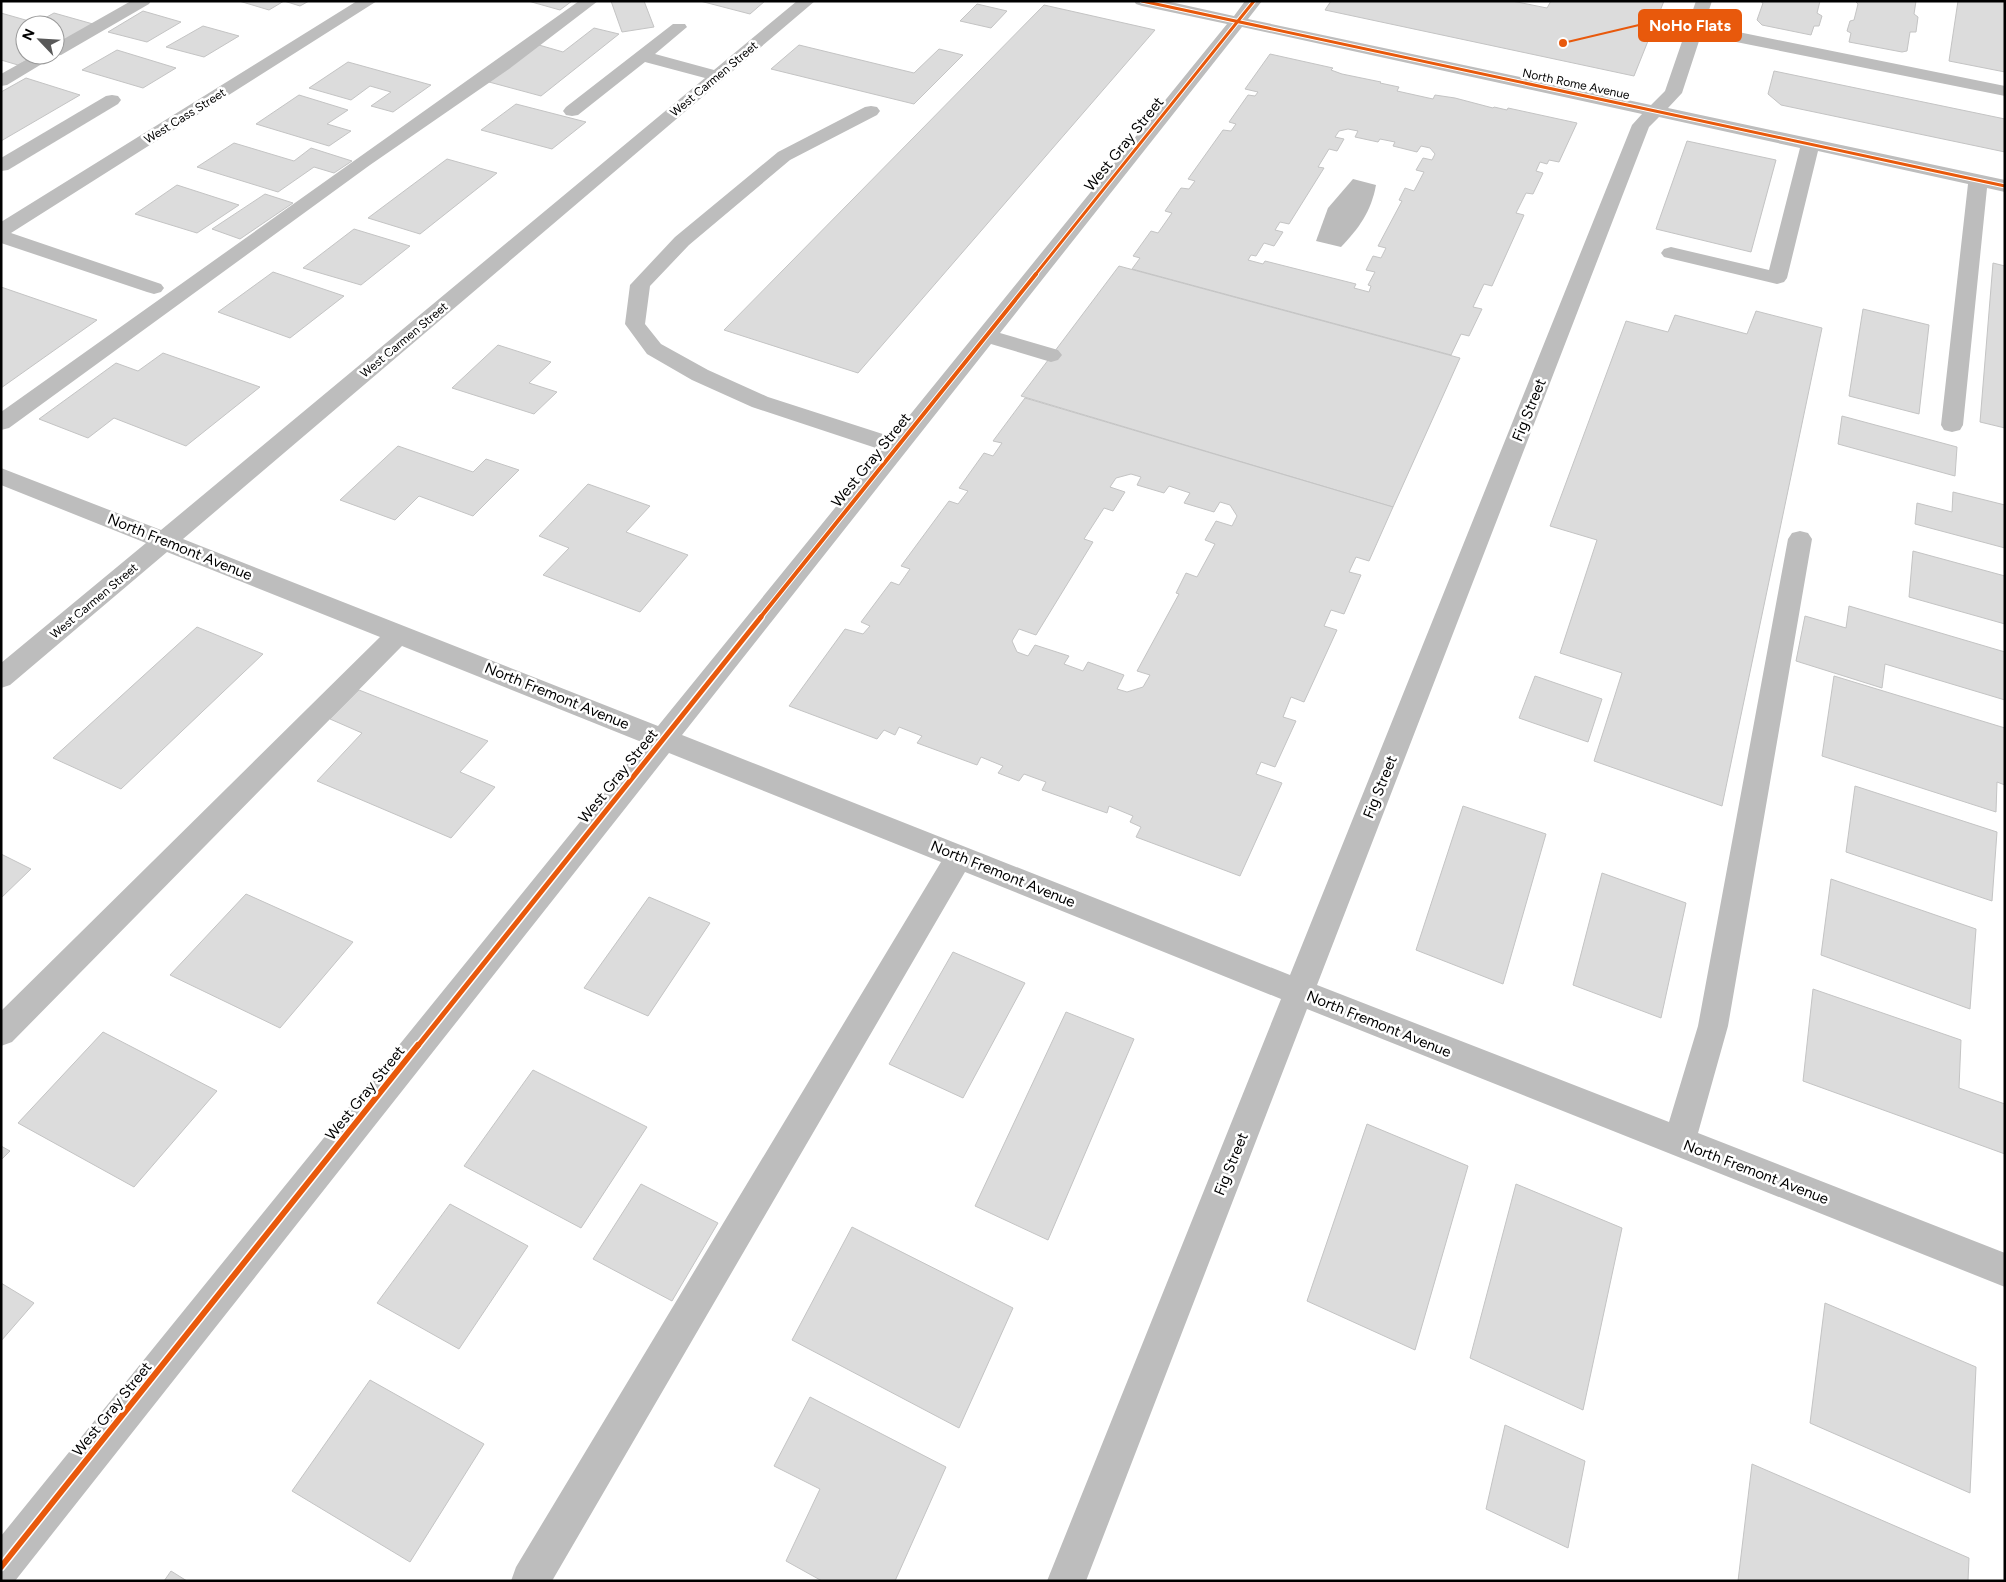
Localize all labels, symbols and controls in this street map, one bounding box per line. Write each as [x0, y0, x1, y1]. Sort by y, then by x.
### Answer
callout: NoHo Flats [1639, 10, 1741, 41]
north arrow [15, 15, 65, 65]
text: NoHo Flats [1649, 16, 1732, 35]
text: N [19, 26, 39, 43]
street label: West Carmen Street [668, 38, 761, 120]
street label: North Rome Avenue [1521, 66, 1631, 102]
street label: West Cass Street [142, 85, 229, 147]
street label: West Gray Street [1081, 93, 1168, 195]
street label: West Carmen Street [358, 299, 451, 381]
street label: Fig Street [1508, 376, 1550, 444]
street label: West Gray Street [828, 409, 915, 511]
street label: North Fremont Avenue [105, 510, 255, 584]
street label: West Carmen Street [48, 560, 141, 642]
street label: North Fremont Avenue [482, 659, 632, 733]
street label: West Gray Street [575, 725, 662, 827]
street label: Fig Street [1359, 753, 1401, 821]
street label: North Fremont Avenue [928, 837, 1078, 911]
street label: North Fremont Avenue [1304, 987, 1454, 1061]
street label: West Gray Street [322, 1042, 409, 1144]
street label: Fig Street [1210, 1130, 1252, 1198]
street label: North Fremont Avenue [1681, 1136, 1831, 1208]
street label: West Gray Street [69, 1358, 156, 1460]

